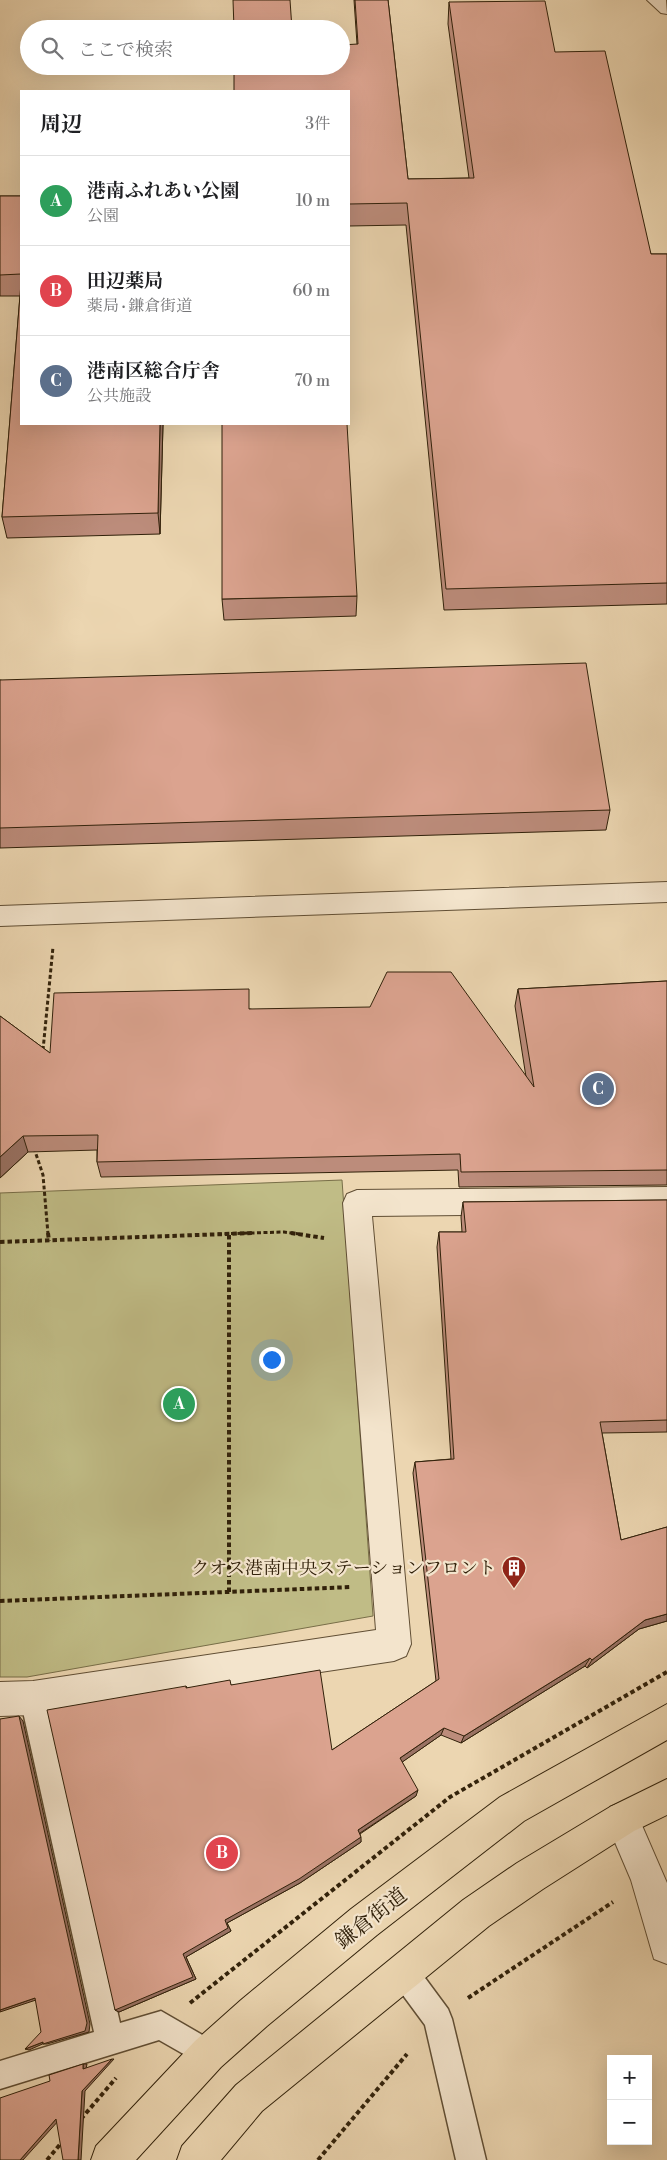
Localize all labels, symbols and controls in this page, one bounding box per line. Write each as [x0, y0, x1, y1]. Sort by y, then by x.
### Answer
search box [20, 20, 350, 75]
icon: search [38, 34, 66, 62]
text: ここで検索 [78, 38, 173, 62]
text: 周辺 [40, 112, 82, 138]
text: 3件 [305, 114, 330, 134]
text: 港南ふれあい公園 [87, 179, 239, 203]
text: A [50, 191, 62, 211]
text: 10 m [296, 191, 330, 211]
text: 公園 [87, 206, 119, 226]
text: 田辺薬局 [87, 269, 163, 293]
text: B [50, 281, 62, 301]
text: 60 m [292, 281, 330, 301]
text: 薬局 · 鎌倉街道 [87, 296, 192, 316]
text: 港南区総合庁舎 [87, 359, 220, 383]
text: C [50, 371, 62, 391]
text: 70 m [294, 371, 330, 391]
text: 公共施設 [87, 386, 151, 406]
pin: C [582, 1070, 614, 1108]
your location [259, 1347, 285, 1373]
pin: A [163, 1385, 195, 1423]
building icon: クオス港南中央ステーションフロント [501, 1555, 527, 1589]
place label: クオス港南中央ステーションフロント [191, 1557, 496, 1580]
pin: B [206, 1834, 238, 1872]
street label: 鎌倉街道 [331, 1883, 413, 1955]
map controls [607, 2055, 652, 2145]
button: + [607, 2055, 652, 2100]
button: − [607, 2100, 652, 2145]

